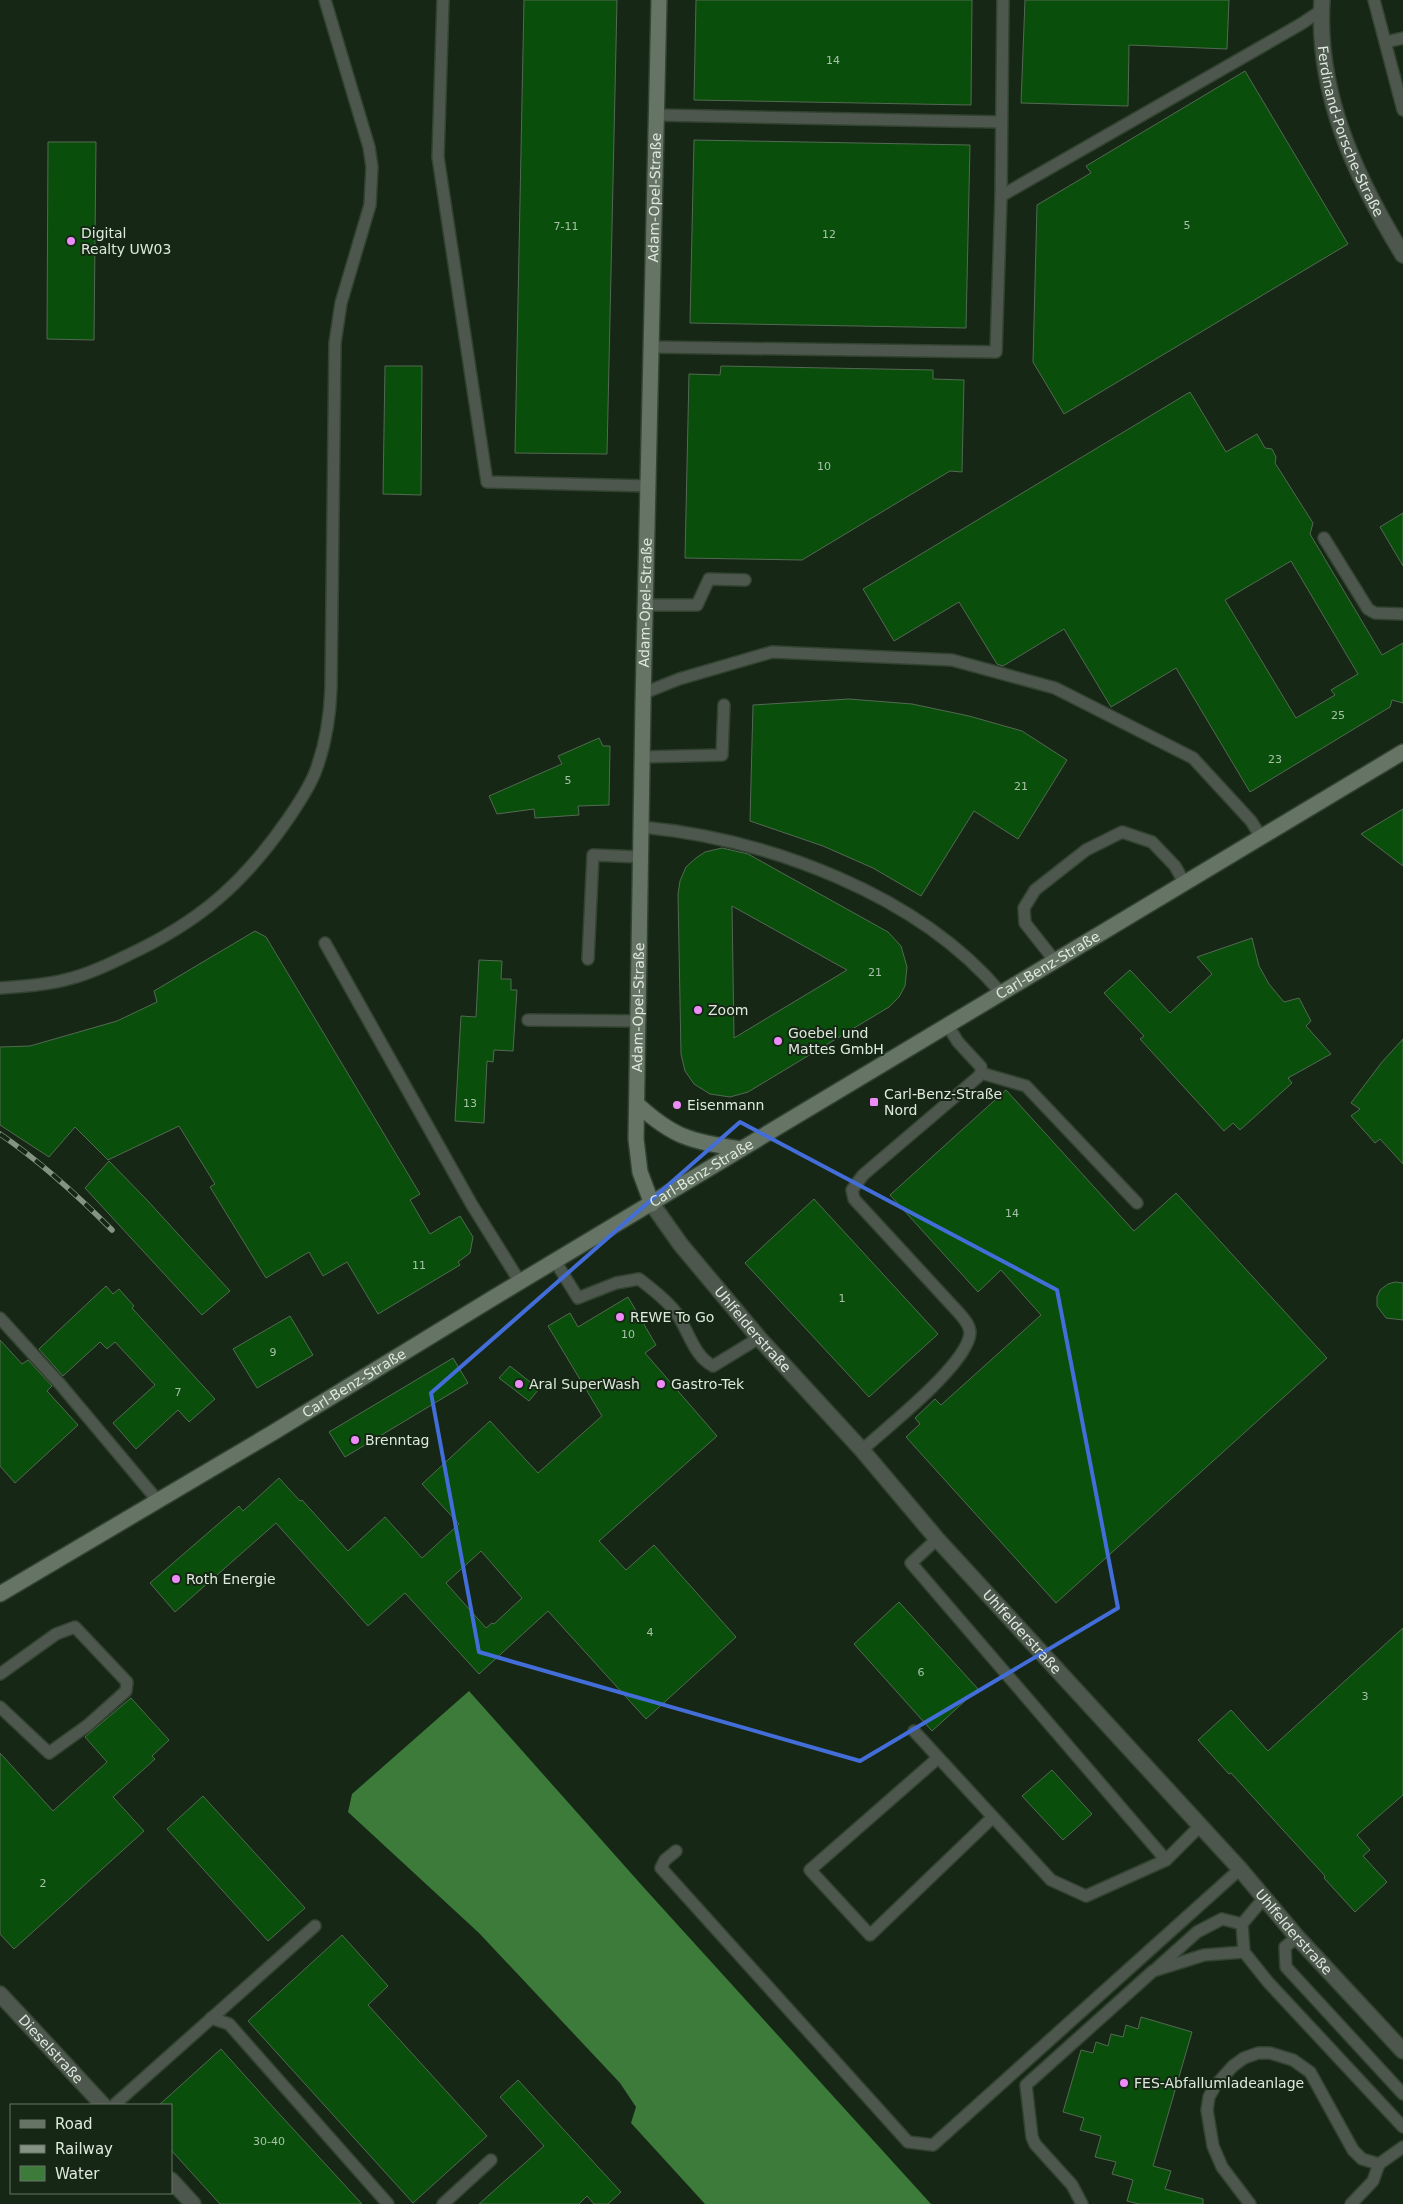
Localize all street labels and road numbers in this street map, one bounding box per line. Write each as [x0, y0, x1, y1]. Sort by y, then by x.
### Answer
street label: Ferdinand-Porsche-Straße [1315, 45, 1387, 219]
street label: Adam-Opel-Straße [645, 133, 664, 263]
street label: Adam-Opel-Straße [636, 538, 655, 667]
street label: Carl-Benz-Straße [993, 928, 1103, 1002]
street label: Adam-Opel-Straße [629, 943, 647, 1072]
street label: Carl-Benz-Straße [646, 1136, 756, 1210]
street label: Uhlfelderstraße [711, 1283, 794, 1375]
street label: Carl-Benz-Straße [299, 1345, 409, 1421]
street label: Uhlfelderstraße [980, 1586, 1065, 1677]
street label: Uhlfelderstraße [1252, 1886, 1336, 1978]
street label: Dieselstraße [15, 2011, 87, 2087]

